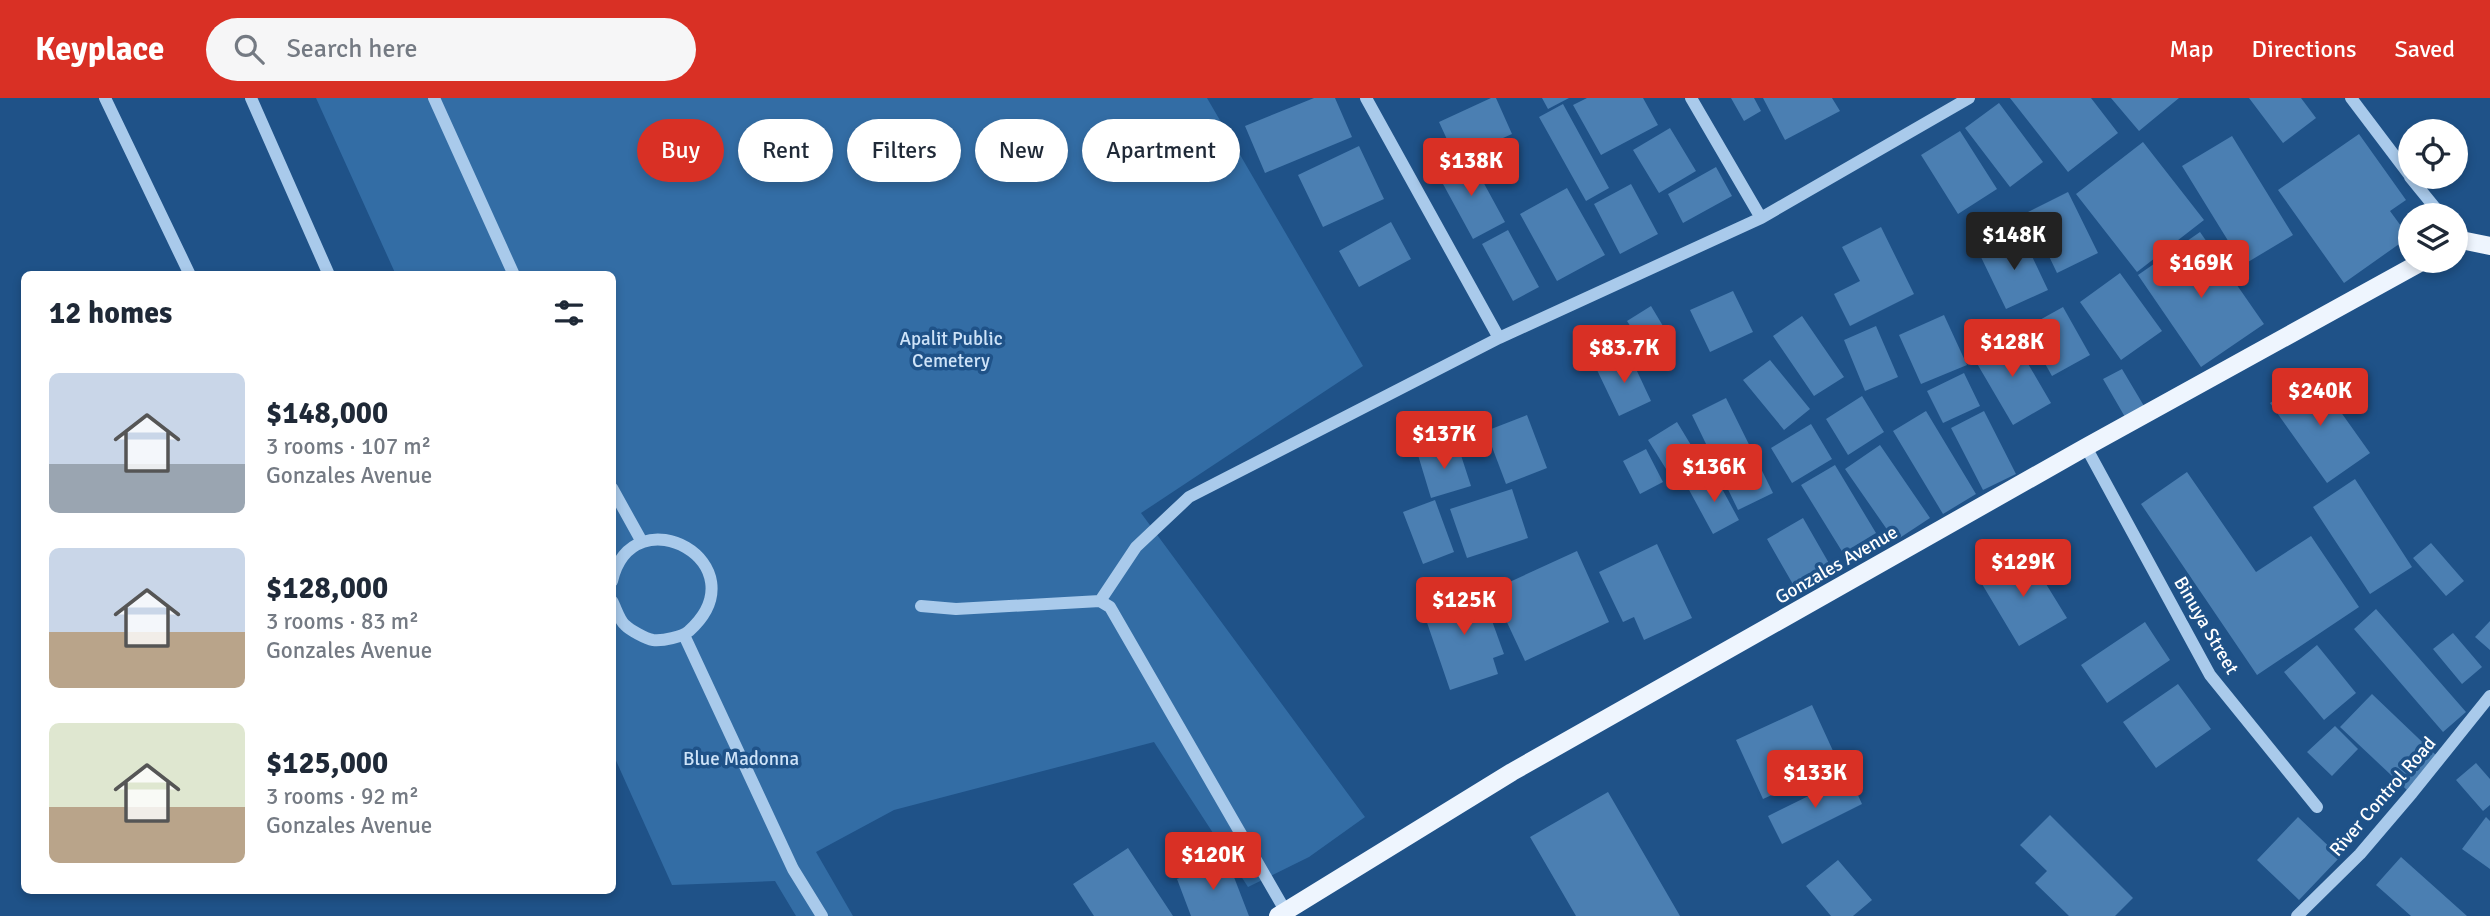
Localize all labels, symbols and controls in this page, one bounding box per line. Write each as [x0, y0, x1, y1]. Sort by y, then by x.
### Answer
search box [206, 18, 696, 81]
text: Keyplace [35, 29, 164, 70]
icon: search [230, 30, 268, 68]
text: Search here [286, 33, 418, 65]
text: Map [2169, 34, 2214, 64]
text: Directions [2252, 34, 2357, 64]
text: Saved [2395, 34, 2455, 64]
chip: Buy [637, 119, 724, 182]
chip: Rent [738, 119, 833, 182]
chip: Filters [847, 119, 961, 182]
chip: New [975, 119, 1068, 182]
chip: Apartment [1082, 119, 1240, 182]
map controls [2398, 119, 2468, 273]
button: locate [2398, 119, 2468, 189]
pin: $138K [1422, 139, 1520, 198]
text: $138K [1439, 146, 1503, 175]
button: layers [2398, 203, 2468, 273]
pin: $148K [1965, 212, 2063, 272]
text: $148K [1982, 220, 2046, 249]
pin: $169K [2152, 240, 2250, 300]
text: $169K [2169, 248, 2233, 277]
icon: filters [550, 294, 588, 332]
text: 12 homes [49, 295, 172, 332]
pin: $128K [1963, 320, 2061, 379]
pin: $83.7K [1567, 326, 1681, 385]
park label: Apalit Public Cemetery [899, 327, 1003, 373]
text: $128K [1980, 327, 2044, 356]
text: $83.7K [1589, 333, 1659, 362]
pin: $240K [2271, 368, 2369, 428]
text: $240K [2288, 376, 2352, 405]
text: $148,000 [266, 395, 388, 432]
icon: home [105, 401, 189, 485]
pin: $137K [1395, 412, 1493, 471]
text: $137K [1412, 419, 1476, 448]
text: 3 rooms · 107 m² [266, 432, 431, 461]
pin: $136K [1665, 444, 1763, 504]
text: $136K [1682, 452, 1746, 481]
text: Gonzales Avenue [266, 461, 432, 490]
street label: Gonzales Avenue [1771, 520, 1902, 610]
pin: $129K [1974, 540, 2072, 599]
text: $129K [1991, 547, 2055, 576]
text: $128,000 [266, 570, 388, 607]
street label: Binuya Street [2168, 572, 2244, 679]
icon: home [105, 576, 189, 660]
pin: $125K [1415, 578, 1513, 637]
text: $125K [1432, 585, 1496, 614]
text: 3 rooms · 83 m² [266, 607, 419, 636]
text: Gonzales Avenue [266, 636, 432, 665]
street label: River Control Road [2324, 732, 2441, 861]
text: $125,000 [266, 745, 388, 782]
park label: Blue Madonna [683, 747, 799, 771]
pin: $133K [1766, 750, 1864, 810]
icon: home [105, 751, 189, 835]
text: $133K [1783, 758, 1847, 787]
text: 3 rooms · 92 m² [266, 782, 419, 811]
text: Gonzales Avenue [266, 811, 432, 840]
pin: $120K [1164, 832, 1262, 892]
text: $120K [1181, 840, 1245, 869]

